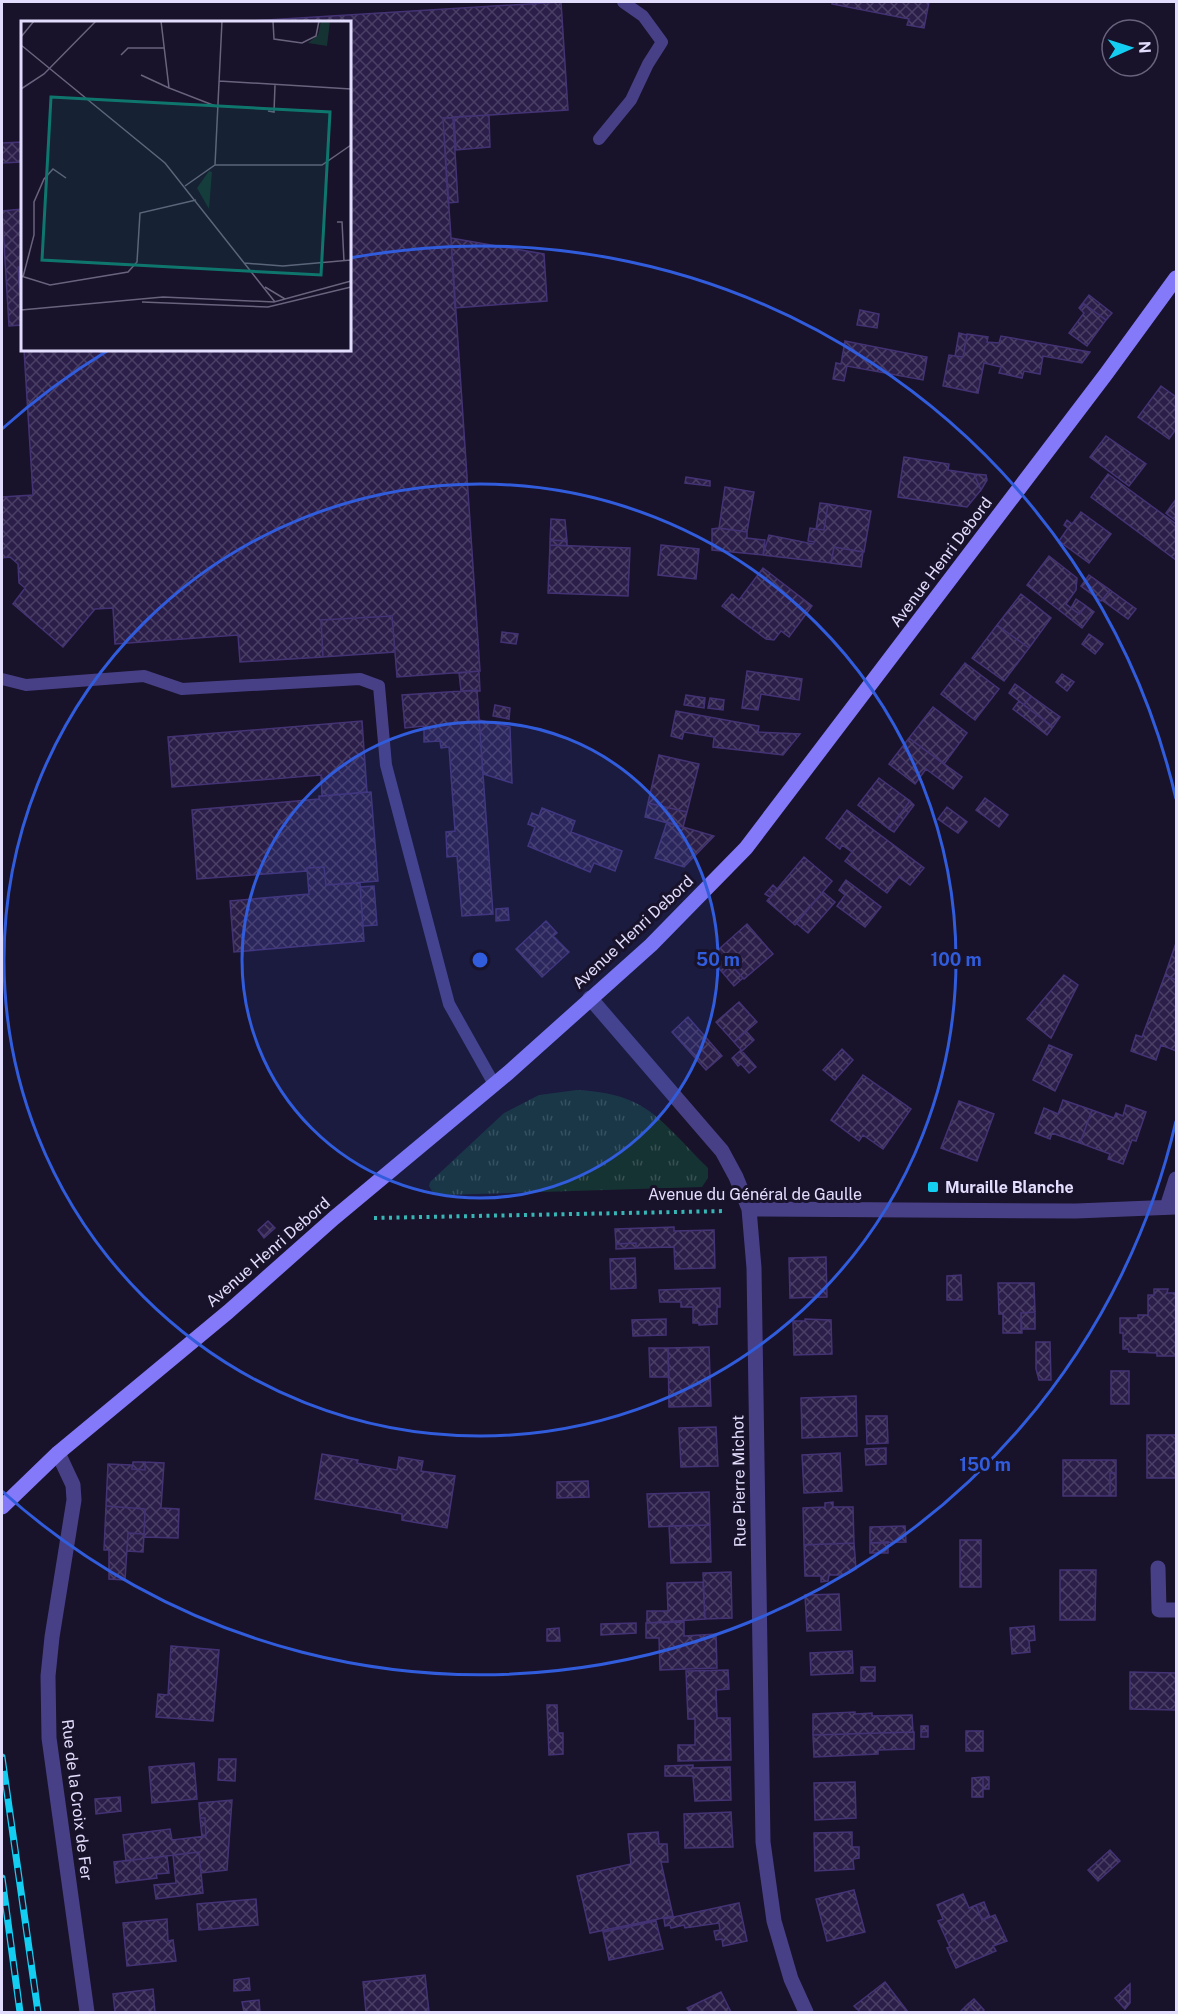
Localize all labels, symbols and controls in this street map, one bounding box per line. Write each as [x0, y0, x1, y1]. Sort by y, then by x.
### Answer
north arrow [1100, 18, 1160, 78]
inset map [21, 21, 351, 351]
text: N [1135, 40, 1154, 54]
street label: Avenue Henri Debord [886, 493, 996, 631]
street label: Avenue Henri Debord [569, 871, 697, 993]
text: 50 m [696, 949, 740, 970]
text: 100 m [930, 949, 982, 970]
centre of rings [470, 950, 490, 970]
place label: Muraille Blanche [945, 1178, 1074, 1197]
marker: Muraille Blanche [926, 1180, 940, 1194]
street label: Avenue du Général de Gaulle [648, 1185, 862, 1204]
street label: Avenue Henri Debord [202, 1193, 334, 1311]
street label: Rue Pierre Michot [728, 1415, 750, 1547]
text: 150 m [959, 1454, 1011, 1475]
street label: Rue de la Croix de Fer [58, 1718, 96, 1882]

